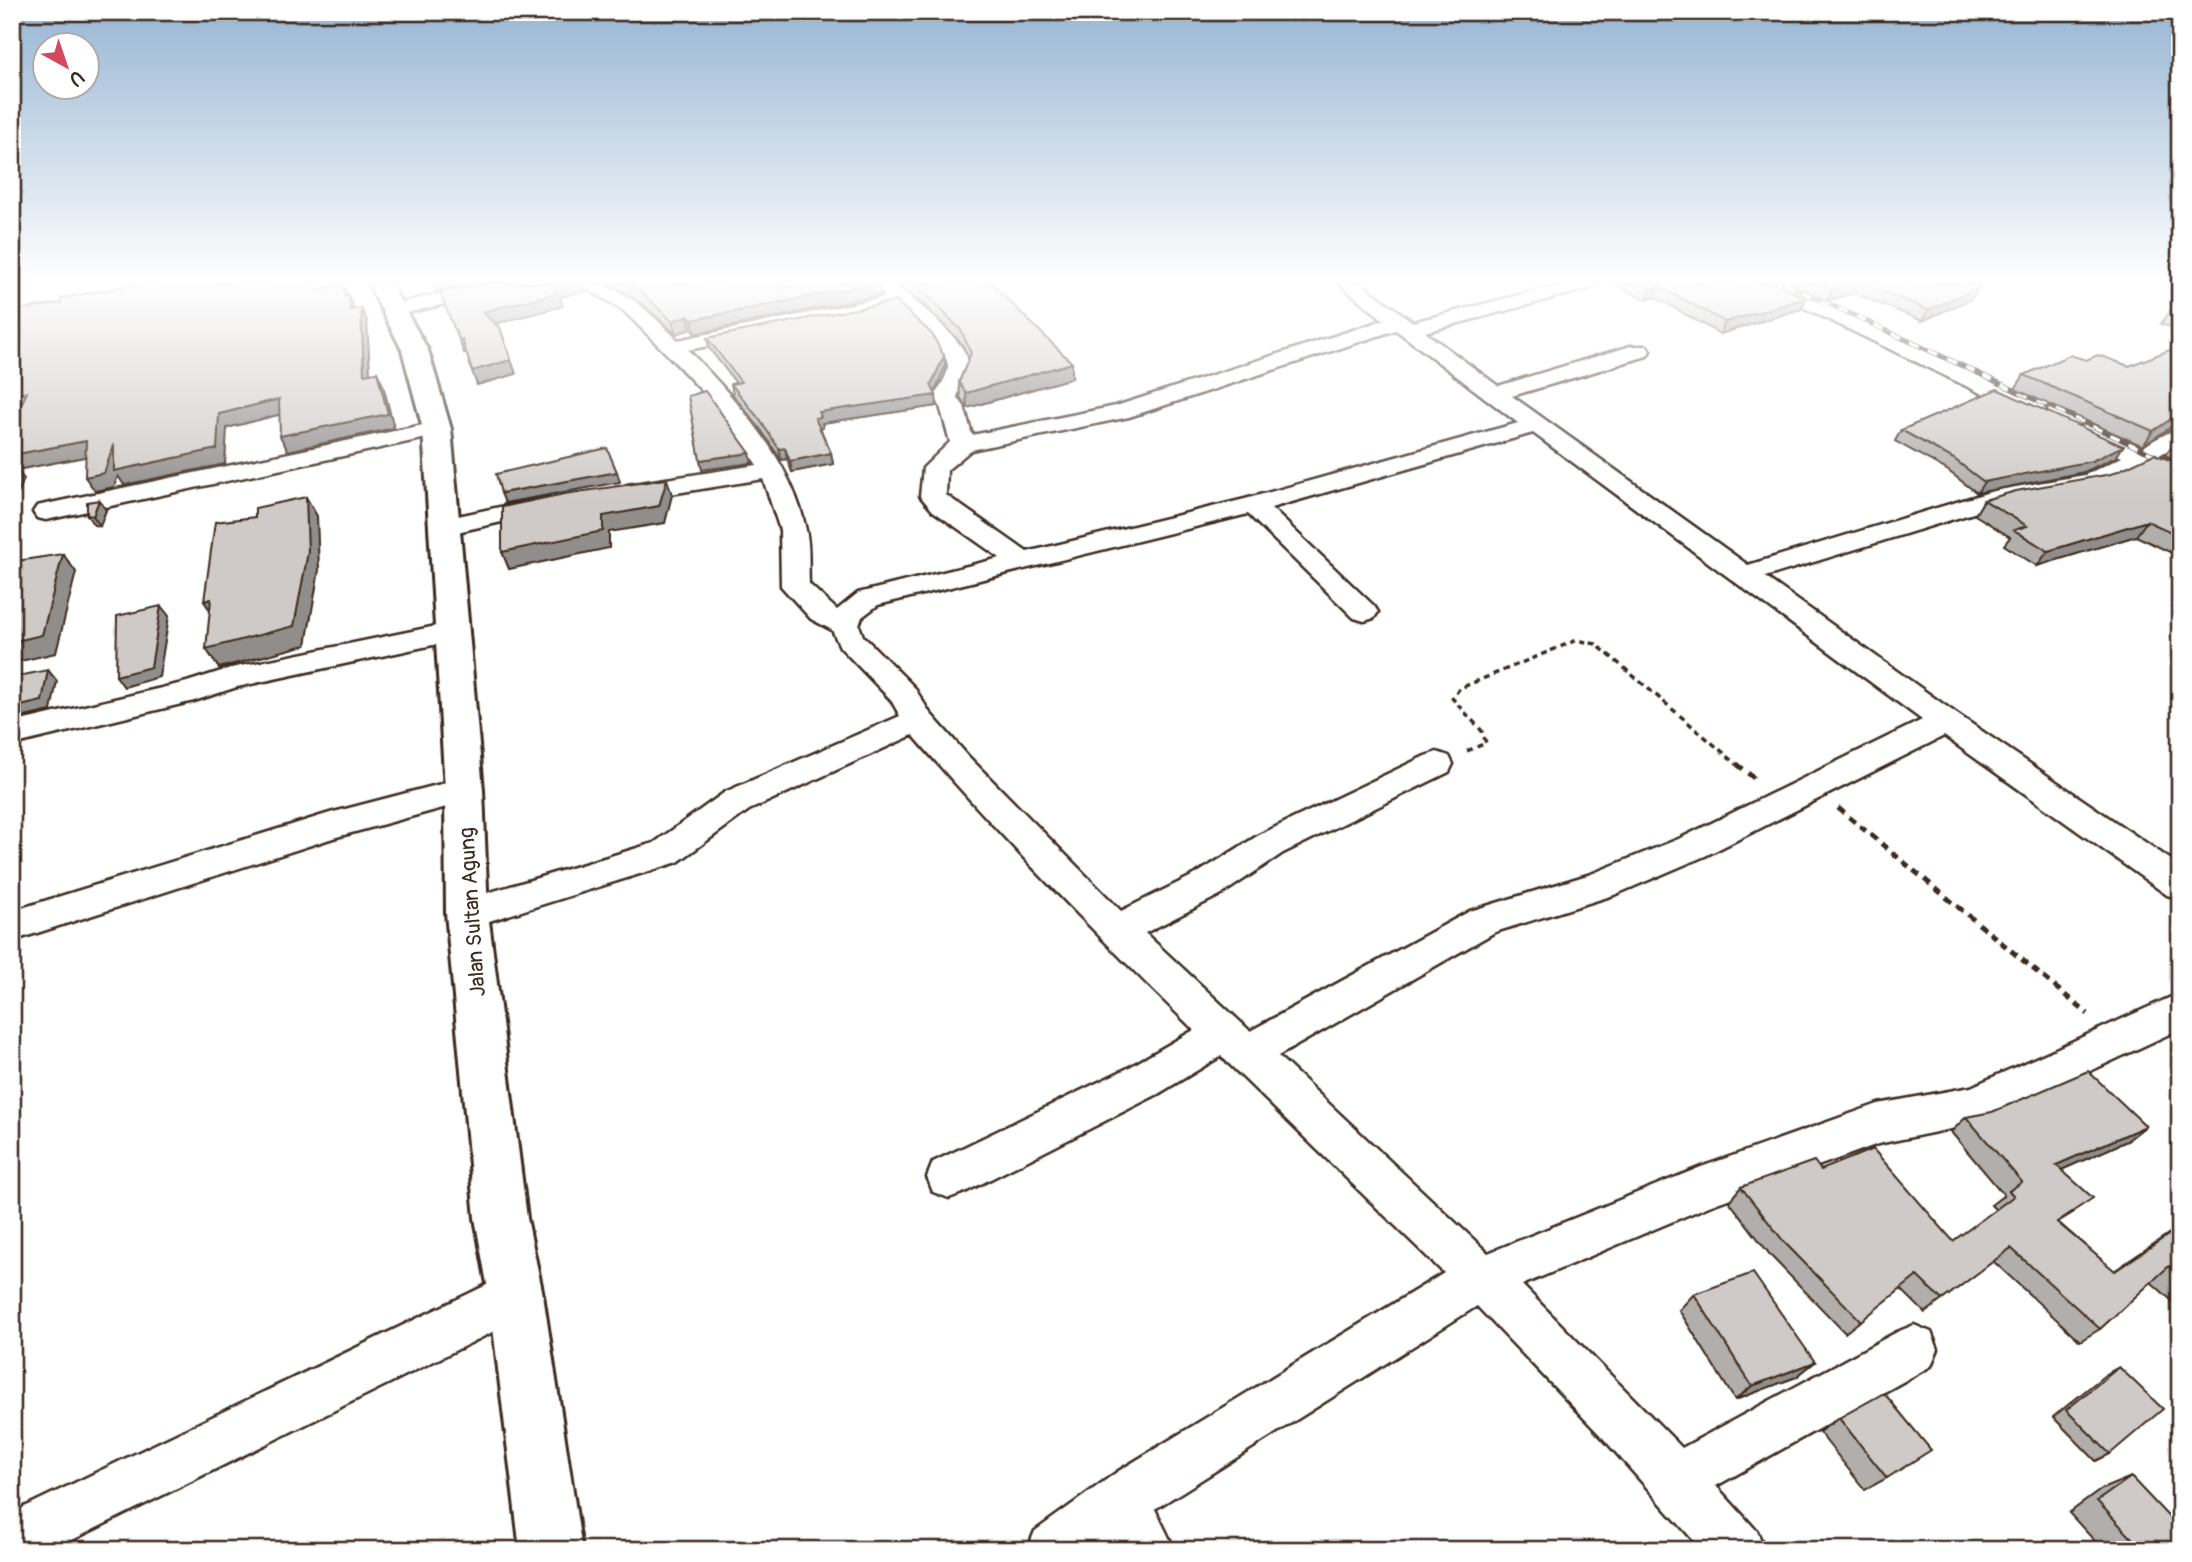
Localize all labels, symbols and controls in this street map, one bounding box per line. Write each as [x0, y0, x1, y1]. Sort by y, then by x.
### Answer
north arrow [32, 32, 102, 102]
text: U [64, 65, 89, 91]
street label: Jalan Sultan Agung [453, 827, 492, 997]

